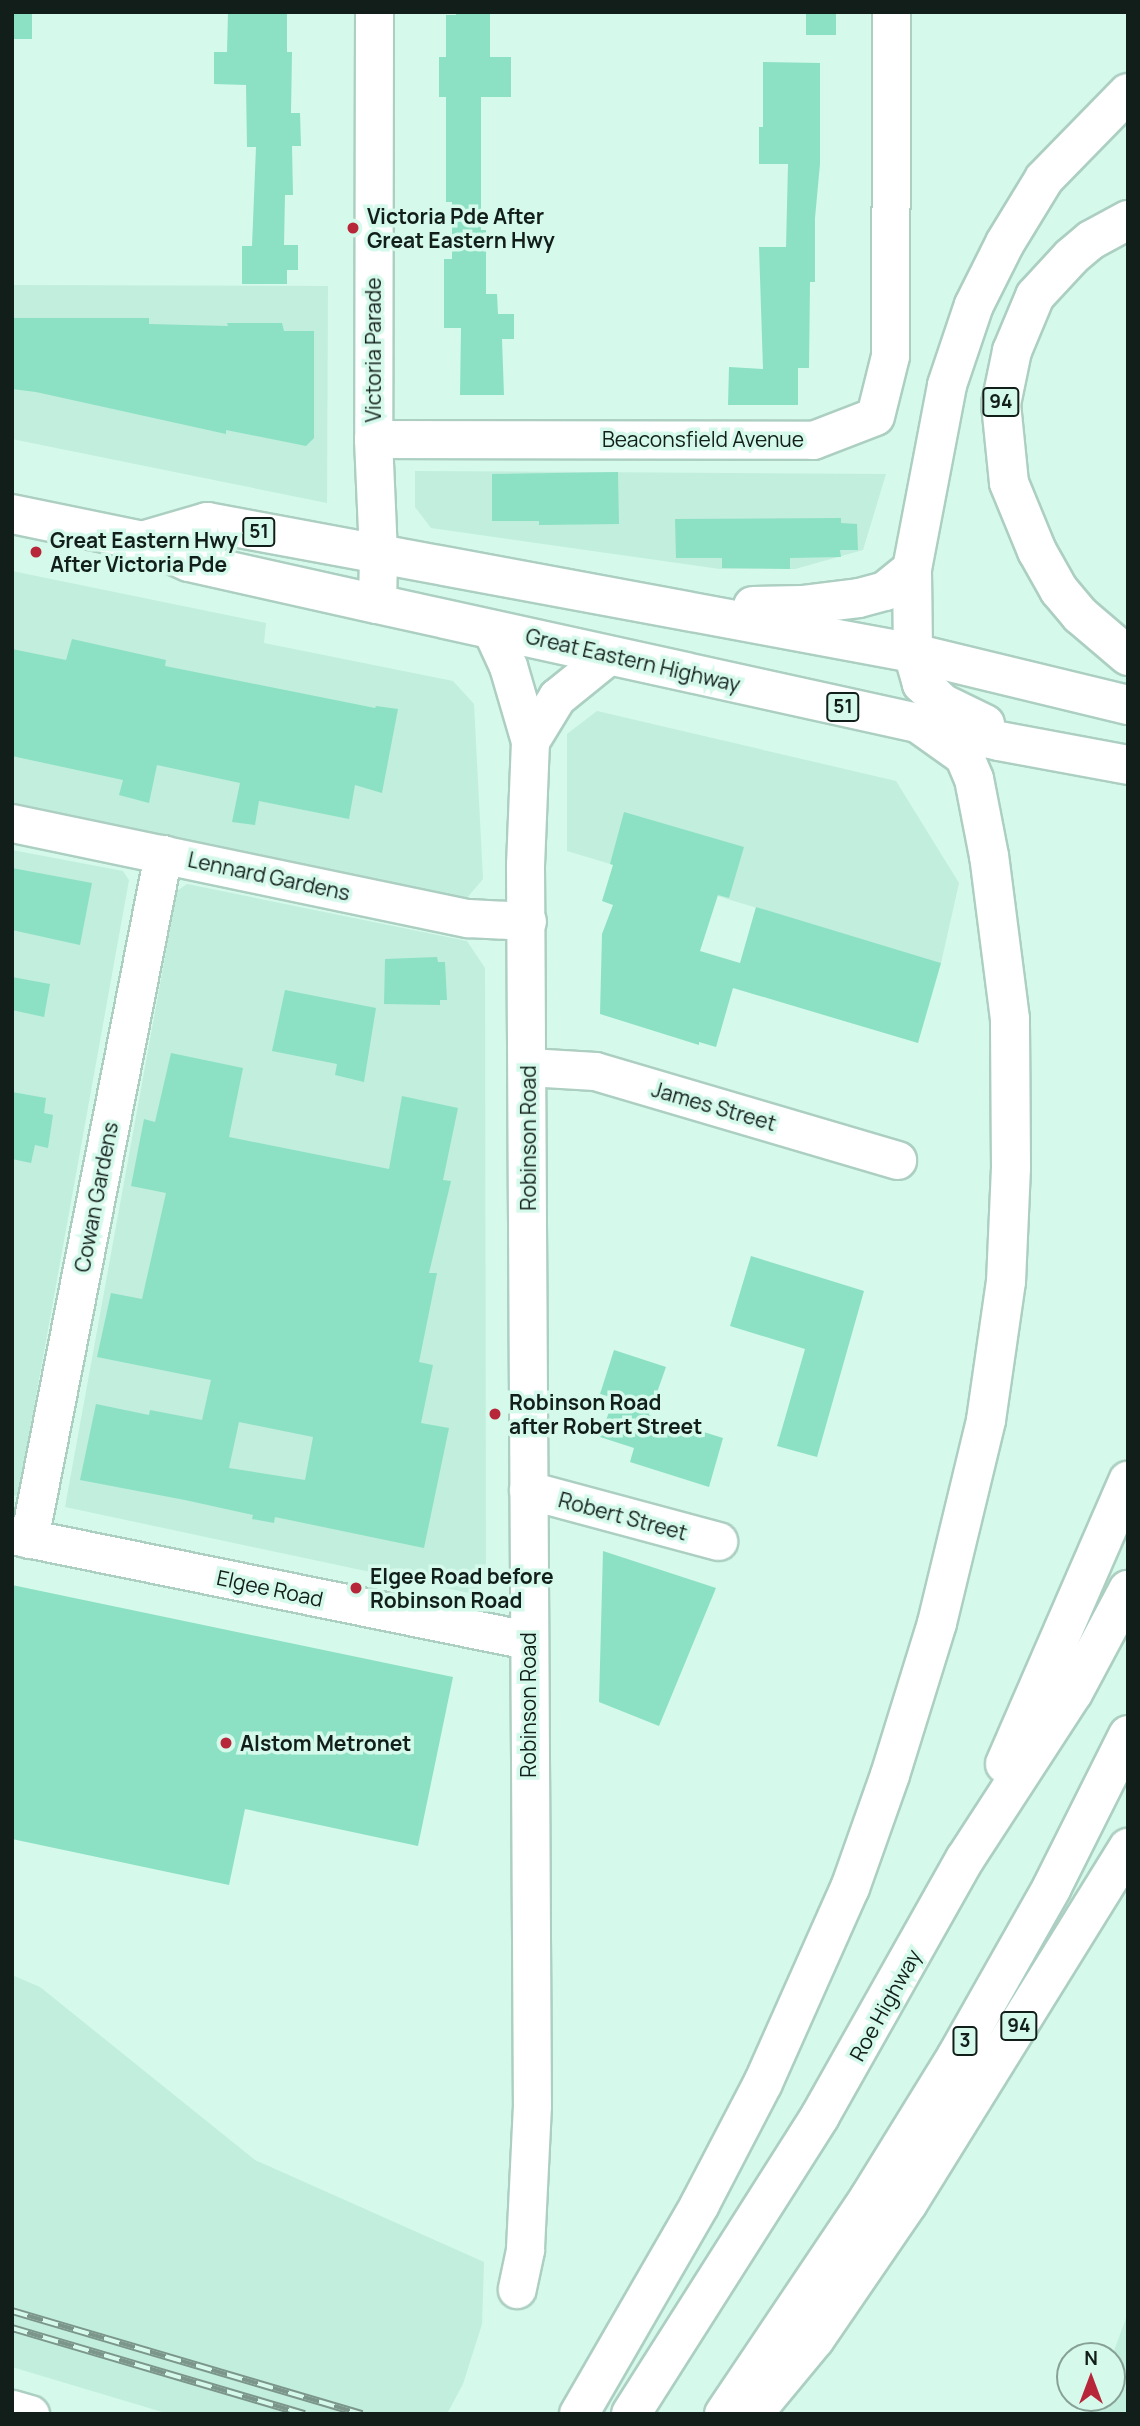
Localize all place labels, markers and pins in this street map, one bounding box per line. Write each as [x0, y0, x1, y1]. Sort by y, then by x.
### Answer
place label: Victoria Pde After Great Eastern Hwy [367, 203, 555, 253]
marker: Victoria Pde After Great Eastern Hwy [345, 220, 361, 236]
place label: Great Eastern Hwy After Victoria Pde [50, 527, 238, 577]
marker: Great Eastern Hwy After Victoria Pde [28, 544, 44, 560]
place label: Robinson Road after Robert Street [509, 1389, 702, 1439]
marker: Robinson Road after Robert Street [487, 1406, 503, 1422]
place label: Elgee Road before Robinson Road [370, 1563, 554, 1613]
marker: Elgee Road before Robinson Road [348, 1580, 364, 1596]
place label: Alstom Metronet [240, 1730, 411, 1756]
marker: Alstom Metronet [218, 1735, 234, 1751]

